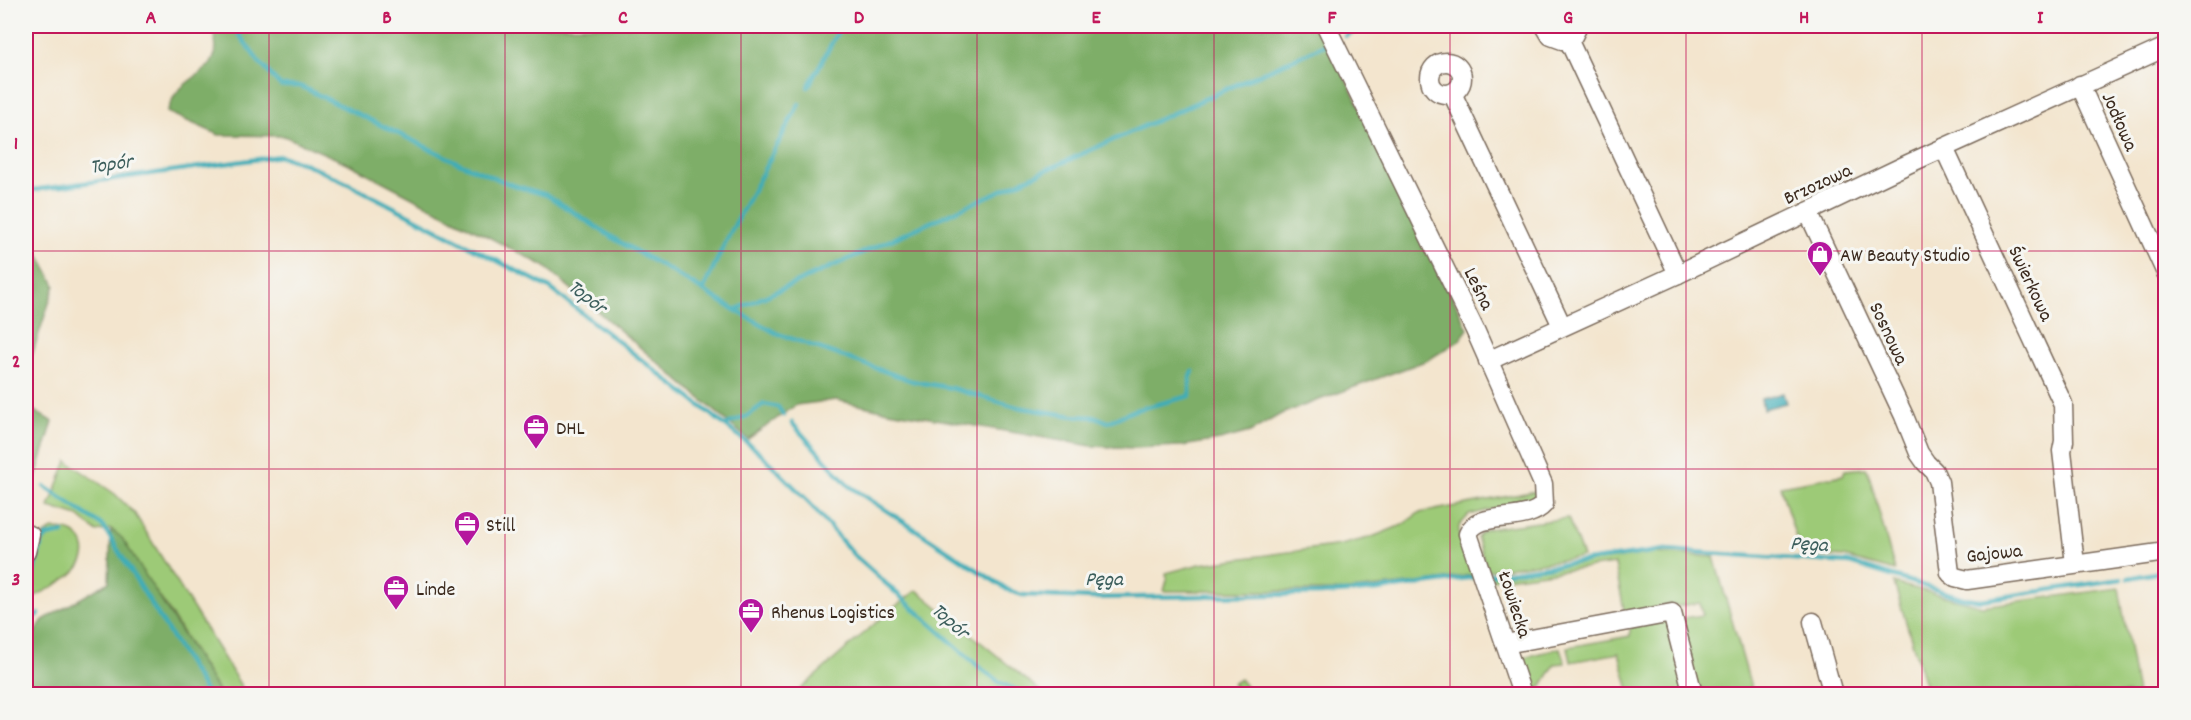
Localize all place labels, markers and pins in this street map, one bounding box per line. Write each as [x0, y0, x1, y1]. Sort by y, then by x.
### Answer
shop icon: AW Beauty Studio [1805, 239, 1835, 277]
place label: AW Beauty Studio [1840, 243, 1970, 271]
office icon: DHL [521, 412, 551, 450]
place label: DHL [556, 416, 585, 444]
office icon: Still [452, 509, 482, 547]
place label: Still [486, 513, 516, 541]
office icon: Linde [381, 573, 411, 611]
place label: Linde [416, 577, 455, 605]
office icon: Rhenus Logistics [736, 596, 766, 634]
place label: Rhenus Logistics [771, 600, 895, 628]

